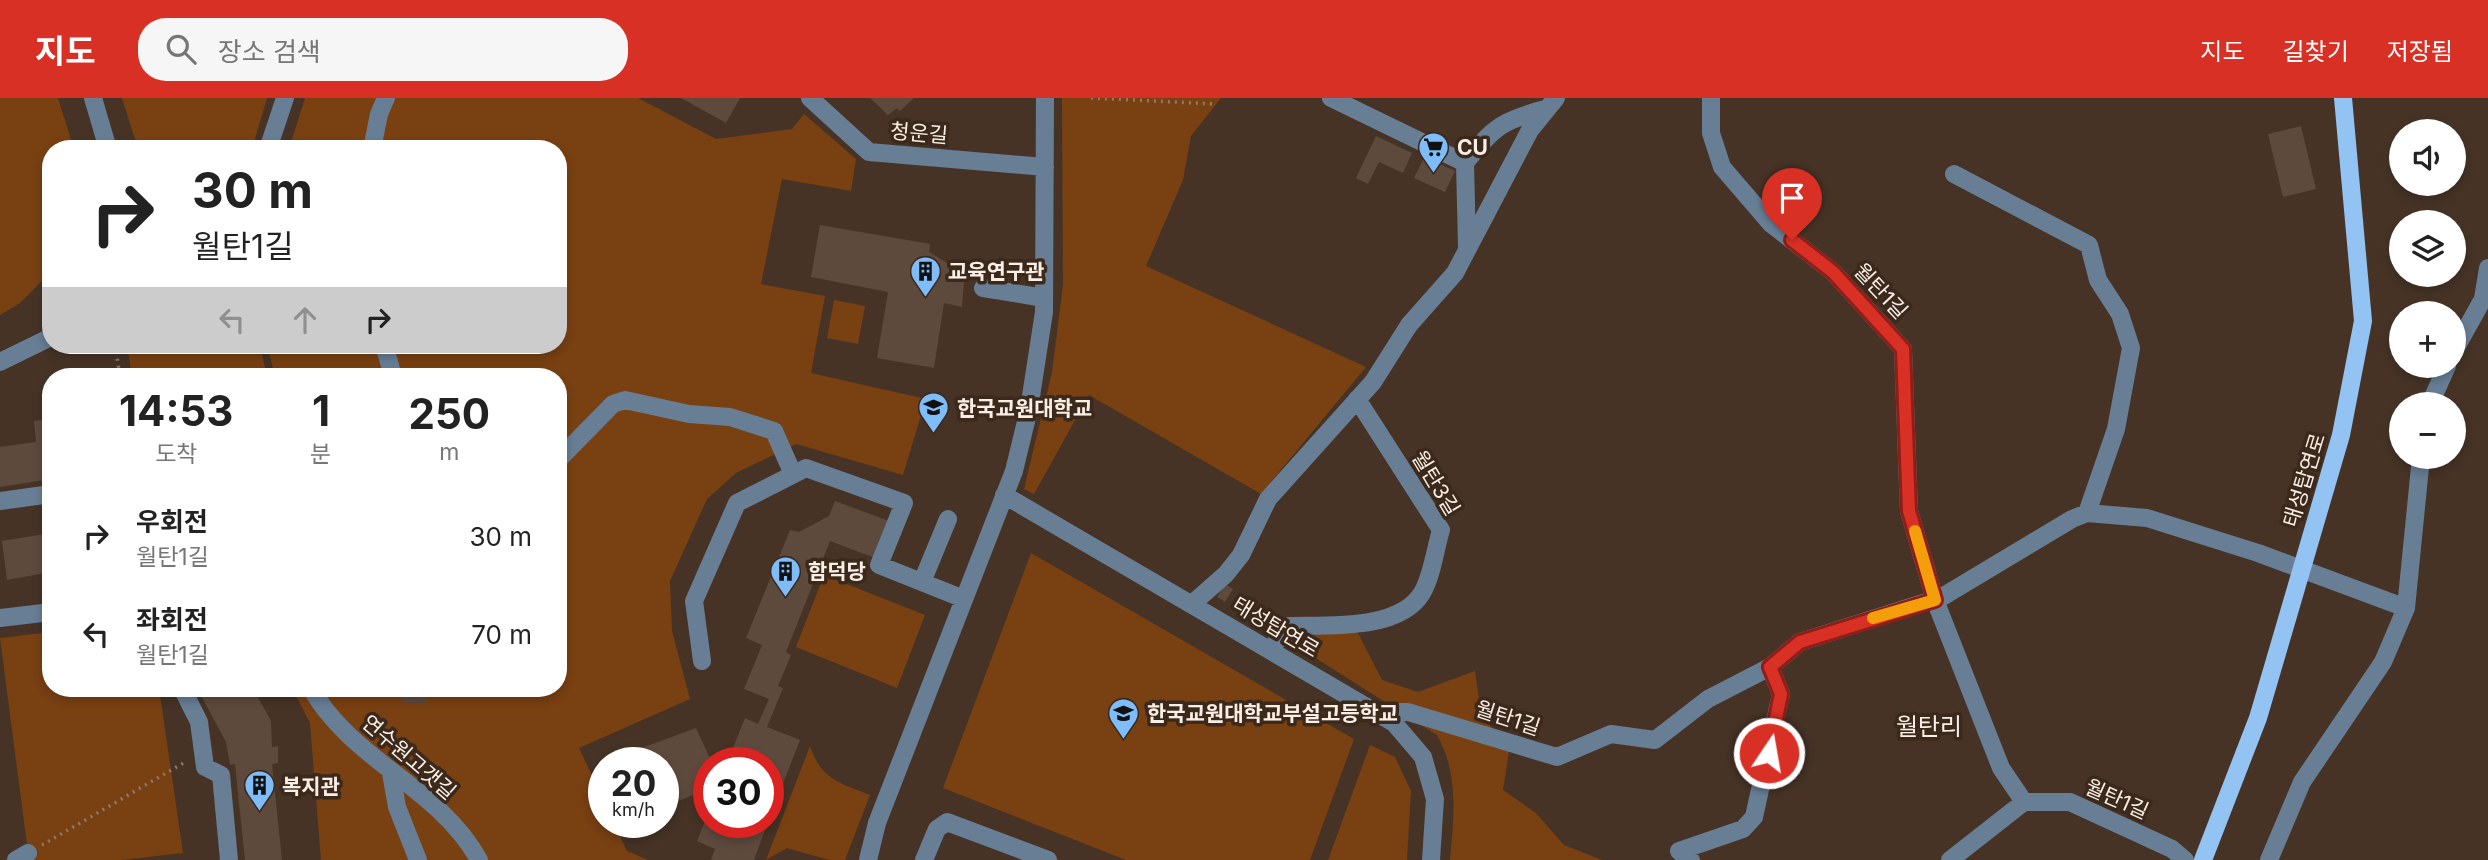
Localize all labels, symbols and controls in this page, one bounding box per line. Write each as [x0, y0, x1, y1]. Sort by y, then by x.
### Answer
search box [138, 18, 628, 81]
icon: search [162, 30, 200, 68]
text: 지도 [35, 31, 96, 71]
text: 장소 검색 [218, 36, 321, 67]
text: 지도 [2200, 37, 2245, 66]
text: 길찾기 [2283, 37, 2349, 66]
text: 저장됨 [2387, 37, 2453, 66]
street label: 청운길 [889, 118, 949, 148]
map controls [2389, 119, 2466, 469]
button: sound [2389, 119, 2466, 196]
supermarket icon: CU [1417, 130, 1451, 174]
place label: CU [1457, 135, 1488, 160]
text: 30 m [192, 161, 313, 220]
icon: right [77, 168, 168, 259]
pin [1762, 168, 1822, 240]
icon: arrive [1773, 179, 1811, 217]
button: layers [2389, 210, 2466, 287]
text: 월탄1길 [192, 227, 293, 266]
building icon: 교육연구관 [908, 254, 942, 298]
street label: 월탄1길 [1849, 258, 1913, 324]
place label: 교육연구관 [948, 259, 1045, 284]
icon: left [213, 301, 251, 339]
icon: ahead [286, 301, 324, 339]
icon: right [359, 301, 397, 339]
button: + [2389, 301, 2466, 378]
text: 14:53 [119, 385, 233, 436]
text: 1 [312, 385, 330, 436]
text: 250 [408, 388, 490, 439]
school or university icon: 한국교원대학교 [917, 391, 951, 435]
button: − [2389, 392, 2466, 469]
place label: 한국교원대학교 [957, 396, 1092, 421]
street label: 태성탑연로 [2278, 430, 2330, 530]
text: m [439, 438, 459, 466]
text: 도착 [155, 440, 197, 468]
text: 분 [310, 440, 332, 468]
street label: 월탄3길 [1407, 446, 1465, 520]
text: 우회전 [136, 506, 208, 537]
icon: right [77, 517, 115, 555]
text: 30 m [469, 521, 532, 552]
text: 월탄1길 [136, 543, 209, 571]
building icon: 함덕당 [768, 554, 802, 598]
place label: 함덕당 [808, 559, 866, 584]
street label: 태성탑연로 [1228, 591, 1324, 663]
text: 좌회전 [136, 604, 208, 635]
icon: left [77, 615, 115, 653]
text: 70 m [471, 619, 532, 650]
text: 월탄1길 [136, 641, 209, 669]
school or university icon: 한국교원대학교부설고등학교 [1107, 696, 1141, 740]
street label: 월탄1길 [1473, 696, 1543, 740]
place label: 한국교원대학교부설고등학교 [1147, 701, 1398, 726]
street label: 연수원고갯길 [357, 710, 461, 804]
district label: 월탄리 [1896, 712, 1962, 741]
position arrow [1732, 716, 1806, 790]
speed limit sign: 30 [693, 747, 784, 838]
text: 20 [611, 762, 656, 804]
building icon: 복지관 [242, 769, 276, 813]
place label: 복지관 [282, 774, 340, 799]
street label: 월탄1길 [2082, 774, 2152, 824]
text: km/h [612, 799, 655, 820]

